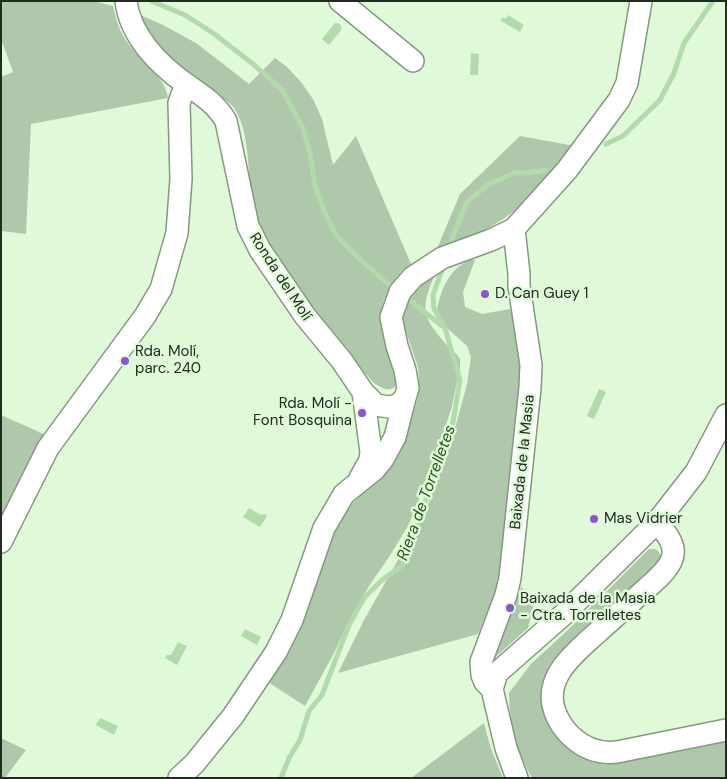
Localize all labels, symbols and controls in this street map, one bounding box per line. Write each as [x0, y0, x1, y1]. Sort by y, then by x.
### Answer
street label: Ronda del Molí [245, 230, 315, 324]
place label: D. Can Guey 1 [495, 285, 589, 303]
marker: D. Can Guey 1 [479, 288, 491, 300]
place label: Rda. Molí, parc. 240 [135, 343, 201, 378]
marker: Rda. Molí, parc. 240 [119, 355, 131, 367]
street label: Baixada de la Masia [507, 394, 539, 530]
place label: Rda. Molí - Font Bosquina [253, 395, 352, 430]
marker: Rda. Molí - Font Bosquina [356, 407, 368, 419]
water label: Riera de Torrelletes [394, 423, 460, 563]
place label: Mas Vidrier [604, 510, 683, 528]
marker: Mas Vidrier [588, 513, 600, 525]
place label: Baixada de la Masia - Ctra. Torrelletes [520, 590, 655, 625]
marker: Baixada de la Masia - Ctra. Torrelletes [504, 602, 516, 614]

